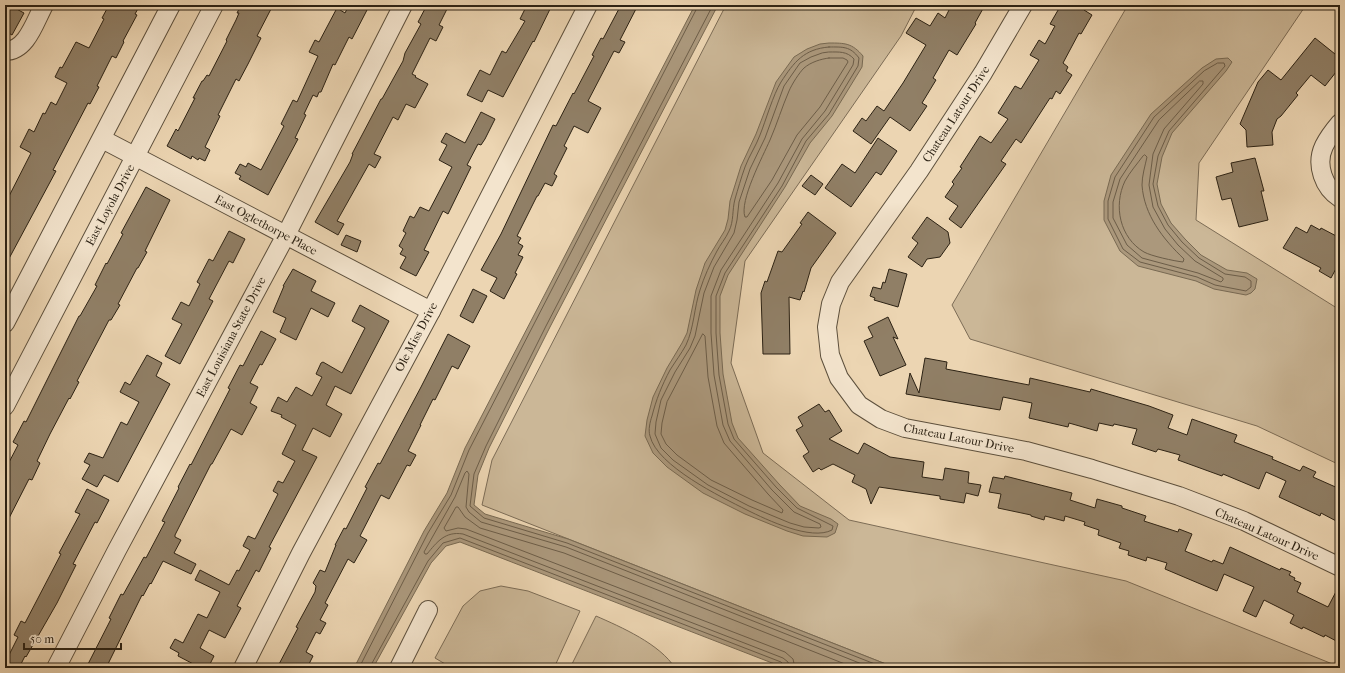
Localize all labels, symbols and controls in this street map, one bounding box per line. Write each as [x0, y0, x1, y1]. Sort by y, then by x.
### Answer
street label: Chateau Latour Drive [920, 63, 992, 165]
street label: East Loyola Drive [83, 162, 137, 248]
street label: East Oglethorpe Place [212, 192, 320, 258]
street label: East Louisiana State Drive [193, 274, 269, 400]
street label: Ole Miss Drive [392, 300, 440, 374]
street label: Chateau Latour Drive [903, 420, 1016, 456]
street label: Chateau Latour Drive [1213, 505, 1321, 563]
scale bar [24, 625, 121, 651]
text: 50 m [30, 632, 54, 646]

